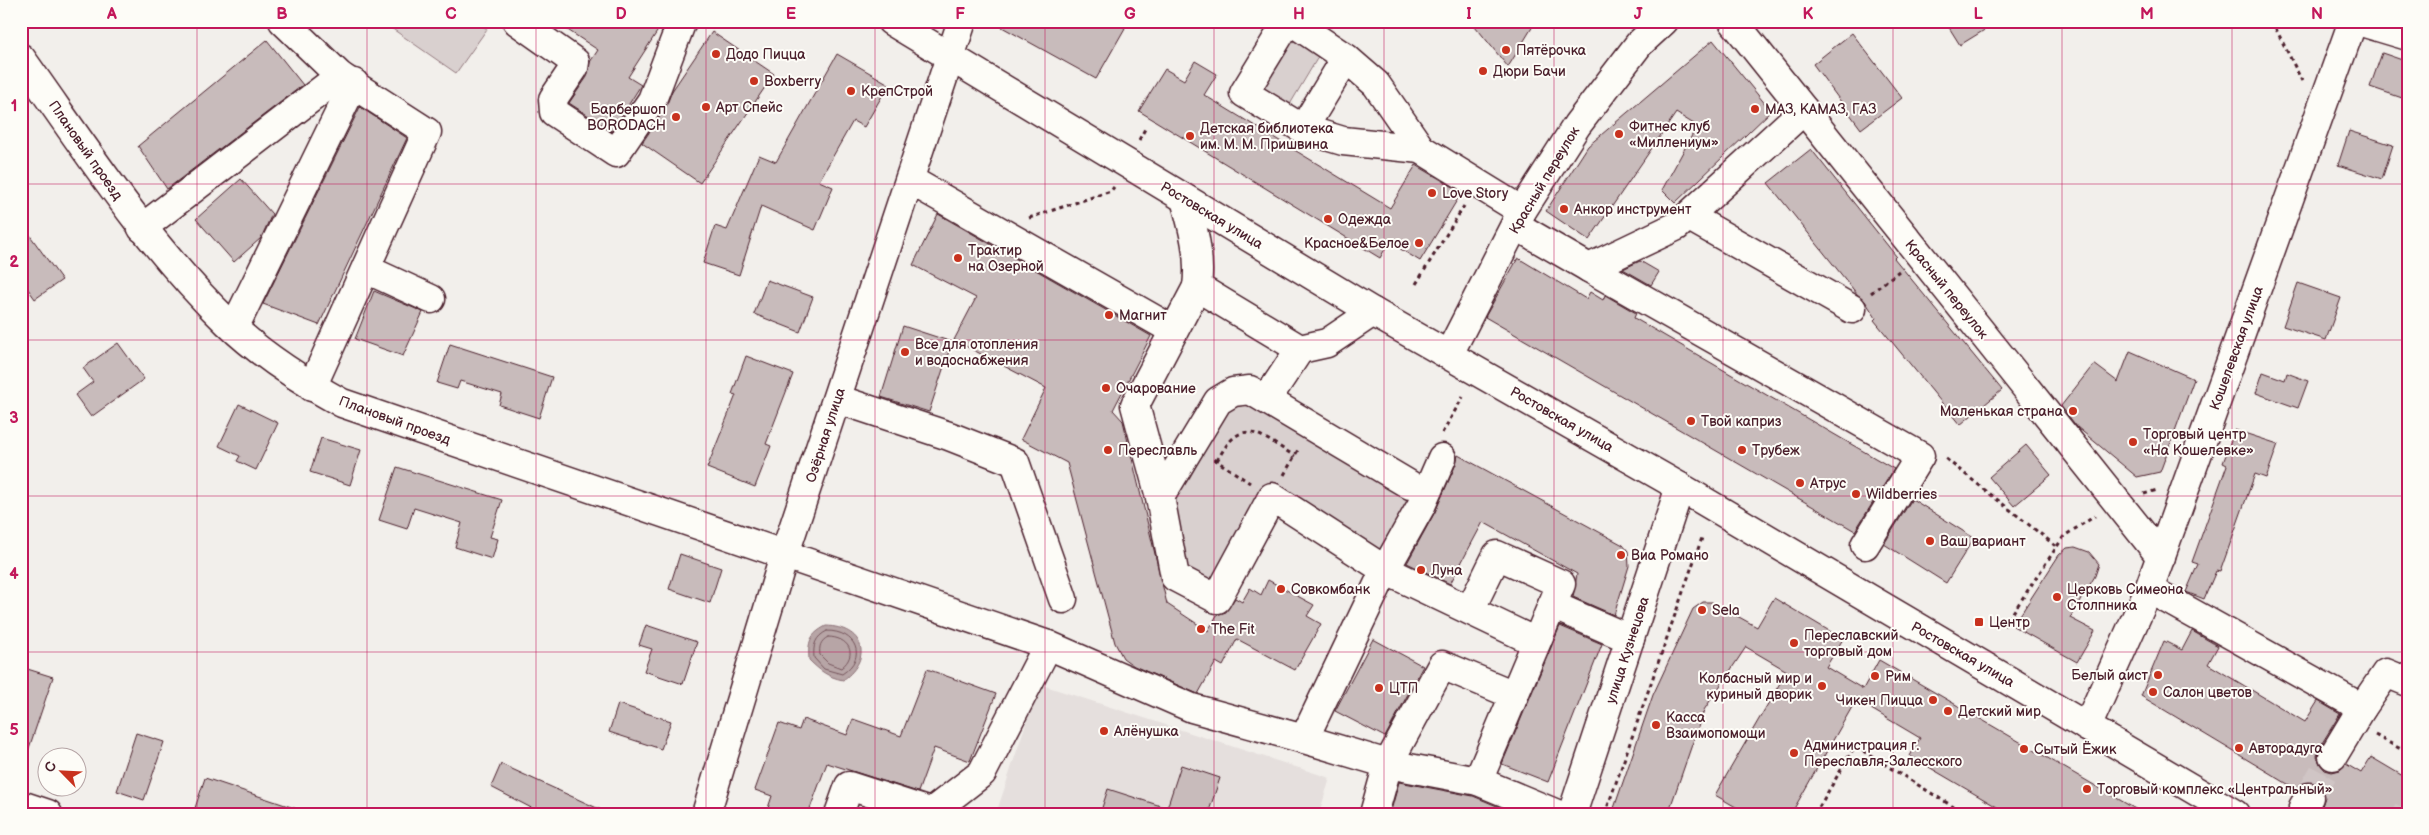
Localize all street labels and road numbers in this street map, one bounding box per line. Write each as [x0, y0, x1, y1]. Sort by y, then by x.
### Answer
street label: Плановый проезд [45, 97, 127, 204]
street label: Красный переулок [1506, 123, 1584, 237]
street label: Ростовская улица [1157, 178, 1267, 253]
street label: Красный переулок [1901, 236, 1992, 343]
street label: Кошелевская улица [2206, 283, 2267, 412]
street label: Ростовская улица [1507, 383, 1617, 456]
street label: Озёрная улица [802, 385, 849, 485]
street label: Плановый проезд [337, 392, 453, 449]
street label: улица Кузнецова [1602, 594, 1653, 706]
street label: Ростовская улица [1908, 618, 2018, 691]

